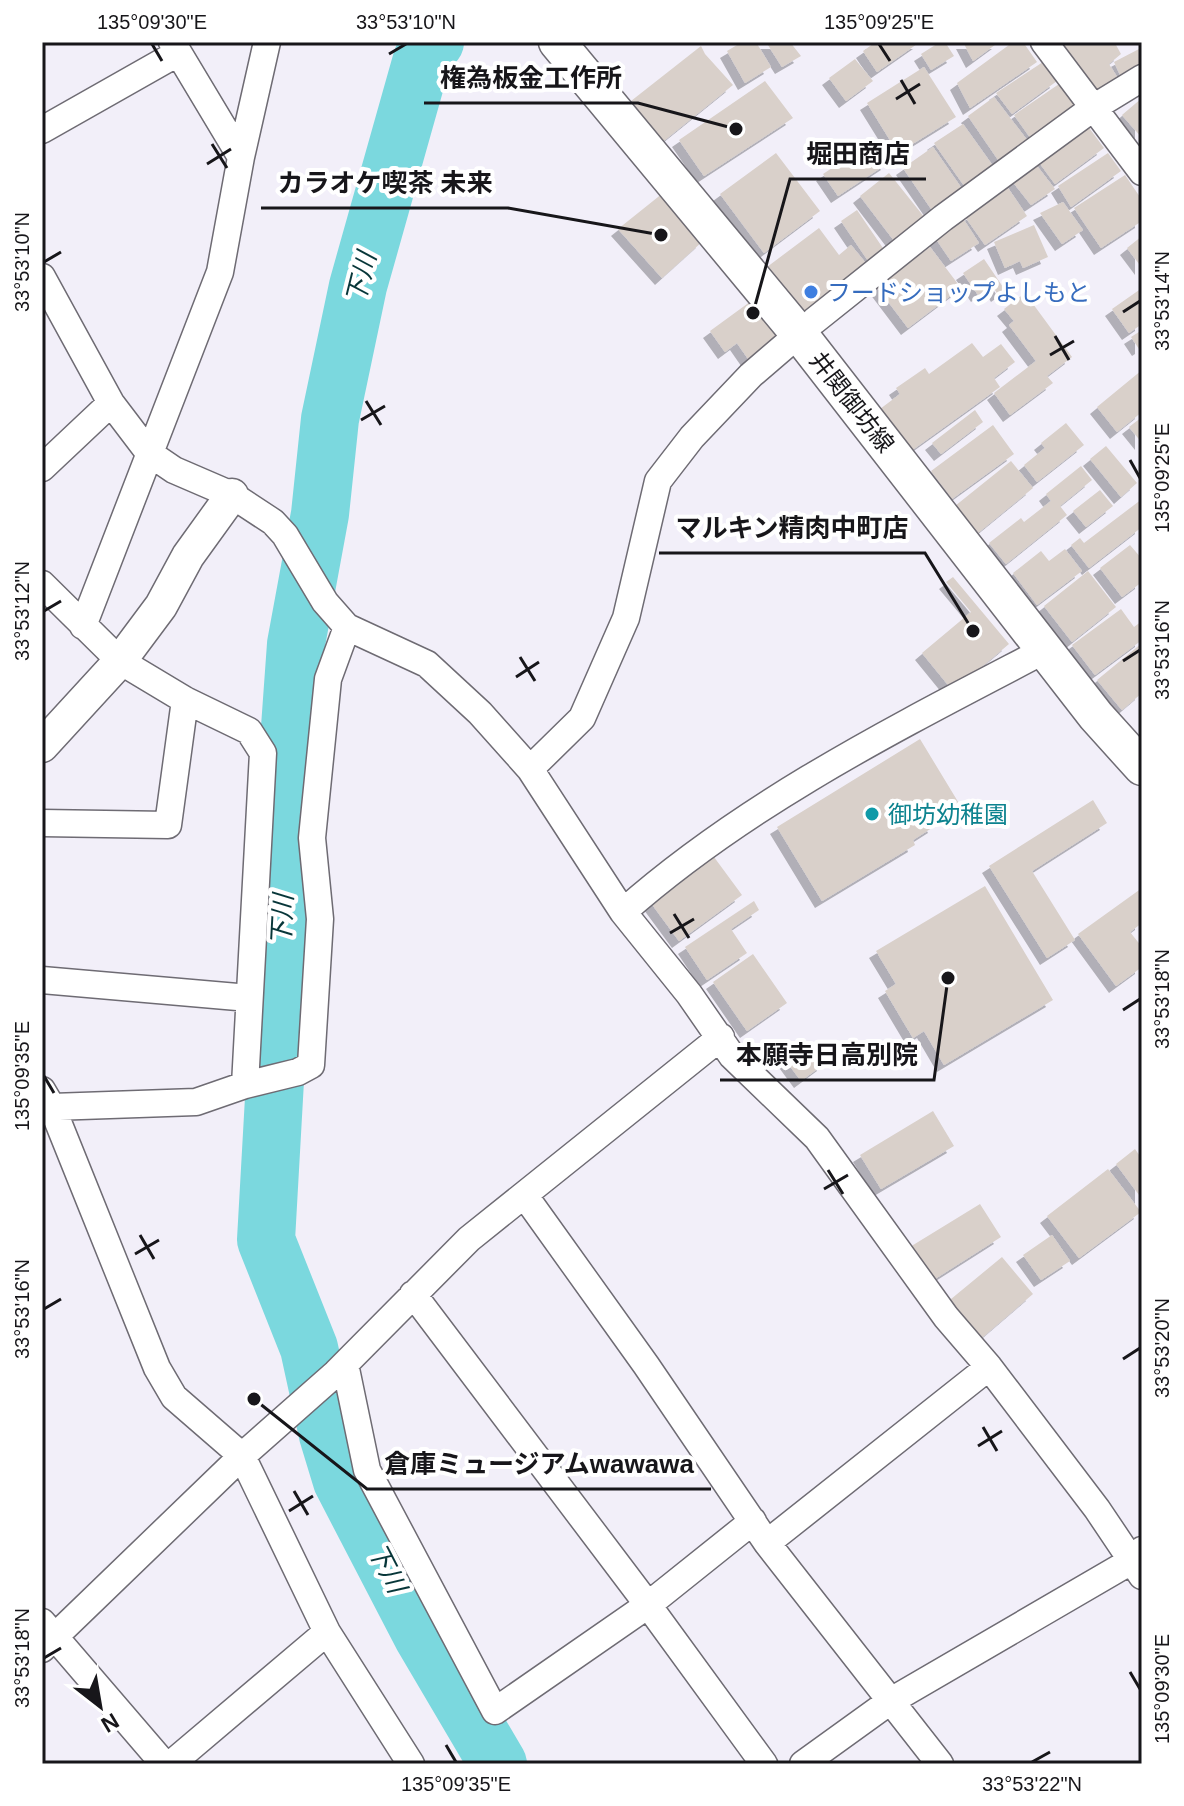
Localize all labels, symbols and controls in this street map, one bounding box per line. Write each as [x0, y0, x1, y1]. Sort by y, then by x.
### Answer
text: 135°09'30"E [97, 11, 207, 33]
text: 33°53'10"N [356, 11, 456, 33]
text: 135°09'25"E [824, 11, 934, 33]
callout: 権為板金工作所 [424, 53, 638, 103]
text: 権為板金工作所 [440, 63, 622, 93]
callout: 堀田商店 [790, 129, 926, 179]
text: 堀田商店 [806, 139, 910, 169]
callout: カラオケ喫茶 未来 [261, 158, 508, 208]
text: カラオケ喫茶 未来 [277, 168, 493, 198]
text: 33°53'10"N [11, 212, 33, 312]
water label: 下川 [340, 246, 383, 307]
text: 33°53'14"N [1151, 251, 1173, 351]
place label: フードショップよしもと [827, 279, 1091, 306]
marker: フードショップよしもと [802, 283, 820, 301]
street label: 井関御坊線 [804, 346, 900, 458]
text: 135°09'25"E [1151, 423, 1173, 533]
callout: マルキン精肉中町店 [659, 503, 925, 553]
text: マルキン精肉中町店 [675, 513, 909, 543]
text: 33°53'12"N [11, 561, 33, 661]
text: 33°53'16"N [1151, 600, 1173, 700]
place label: 御坊幼稚園 [888, 801, 1008, 828]
marker: 御坊幼稚園 [863, 805, 881, 823]
water label: 下川 [266, 890, 298, 947]
text: 33°53'18"N [1151, 949, 1173, 1049]
text: 135°09'35"E [11, 1021, 33, 1131]
callout: 本願寺日高別院 [720, 1030, 934, 1080]
text: 本願寺日高別院 [736, 1040, 918, 1070]
text: 33°53'16"N [11, 1259, 33, 1359]
text: 33°53'20"N [1151, 1298, 1173, 1398]
callout: 倉庫ミュージアムwawawa [367, 1439, 711, 1489]
text: 倉庫ミュージアムwawawa [384, 1449, 694, 1479]
water label: 下川 [362, 1538, 414, 1601]
text: 33°53'18"N [11, 1608, 33, 1708]
text: 135°09'30"E [1151, 1634, 1173, 1744]
north arrow [60, 1666, 140, 1746]
text: N [97, 1708, 123, 1738]
text: 135°09'35"E [401, 1773, 511, 1795]
text: 33°53'22"N [982, 1773, 1082, 1795]

